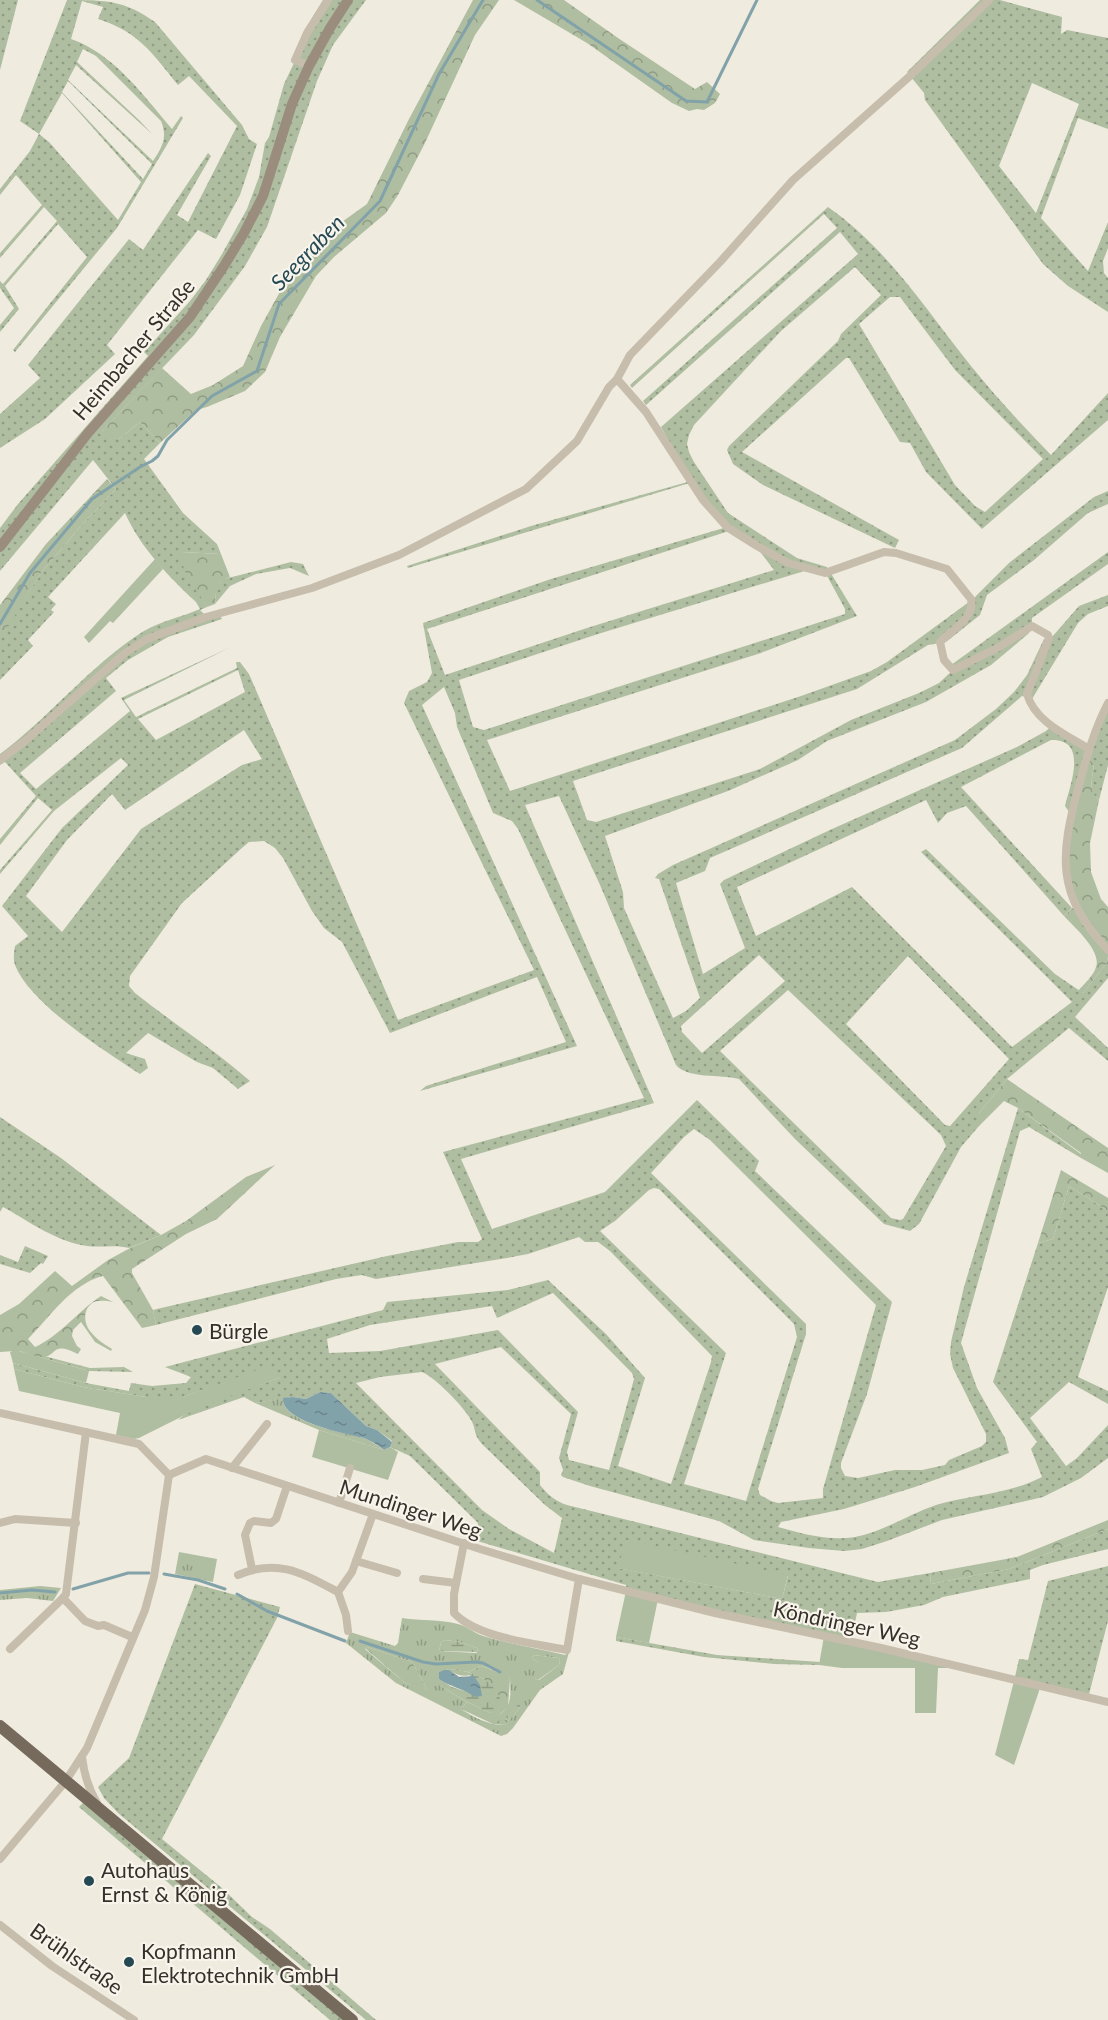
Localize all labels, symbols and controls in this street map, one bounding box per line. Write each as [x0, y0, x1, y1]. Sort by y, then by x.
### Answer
water label: Seegraben [264, 209, 350, 295]
street label: Heimbacher Straße [67, 273, 199, 425]
place label: Bürgle [209, 1318, 268, 1343]
marker: Bürgle [190, 1323, 204, 1337]
street label: Mundinger Weg [337, 1473, 485, 1543]
street label: Köndringer Weg [771, 1595, 923, 1651]
place label: Autohaus Ernst & König [101, 1857, 227, 1906]
marker: Autohaus Ernst & König [82, 1874, 96, 1888]
street label: Brühlstraße [26, 1917, 128, 1999]
place label: Kopfmann Elektrotechnik GmbH [141, 1938, 339, 1987]
marker: Kopfmann Elektrotechnik GmbH [122, 1955, 136, 1969]

